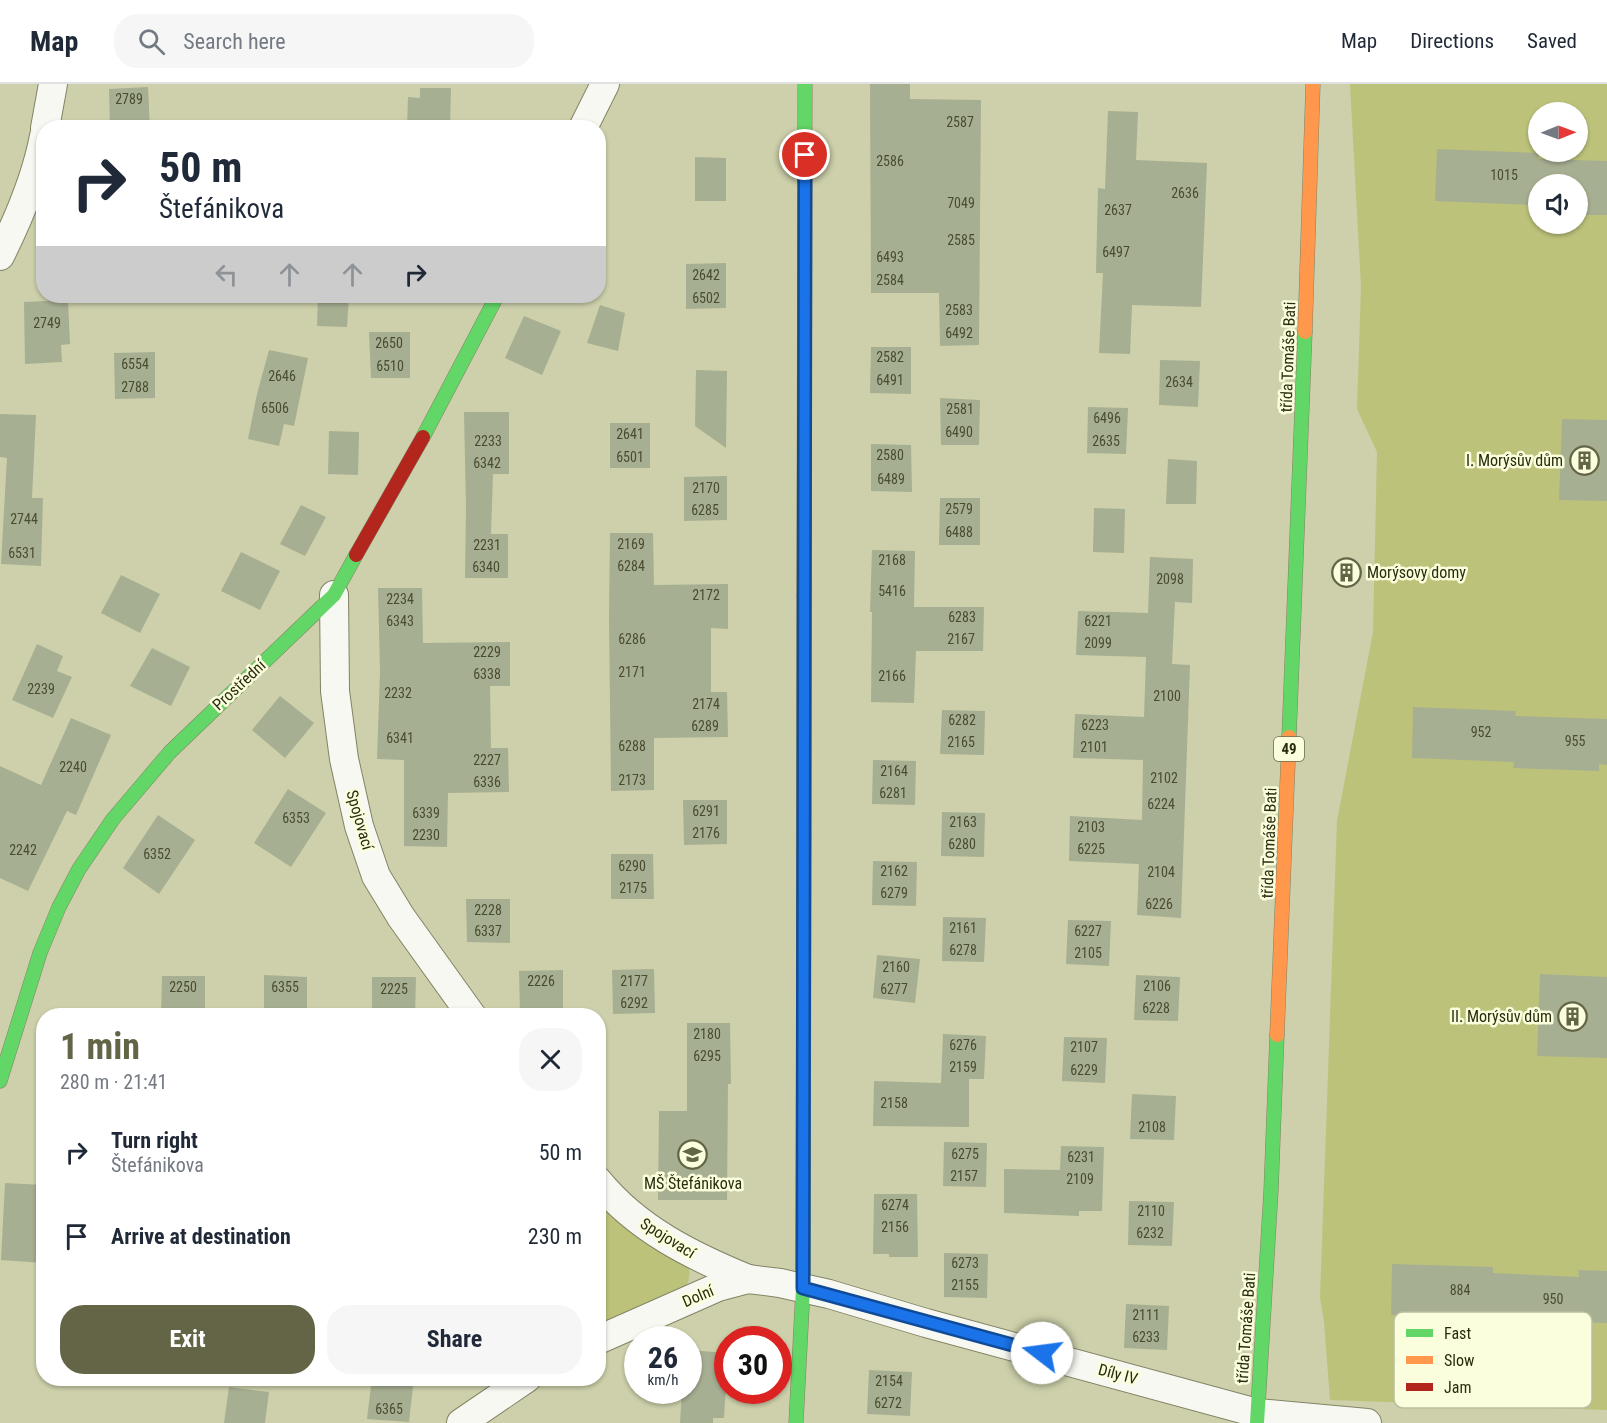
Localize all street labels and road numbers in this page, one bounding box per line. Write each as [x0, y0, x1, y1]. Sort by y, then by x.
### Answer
street label: třída Tomáše Bati [1277, 301, 1299, 413]
street label: Prostřední [209, 655, 270, 714]
road number: 49 [1274, 737, 1304, 761]
street label: třída Tomáše Bati [1258, 787, 1280, 899]
street label: Spojovací [342, 788, 378, 853]
street label: Spojovací [637, 1214, 700, 1263]
street label: třída Tomáše Bati [1233, 1272, 1259, 1384]
street label: Dolní [679, 1280, 718, 1311]
street label: Díly IV [1096, 1360, 1140, 1388]

